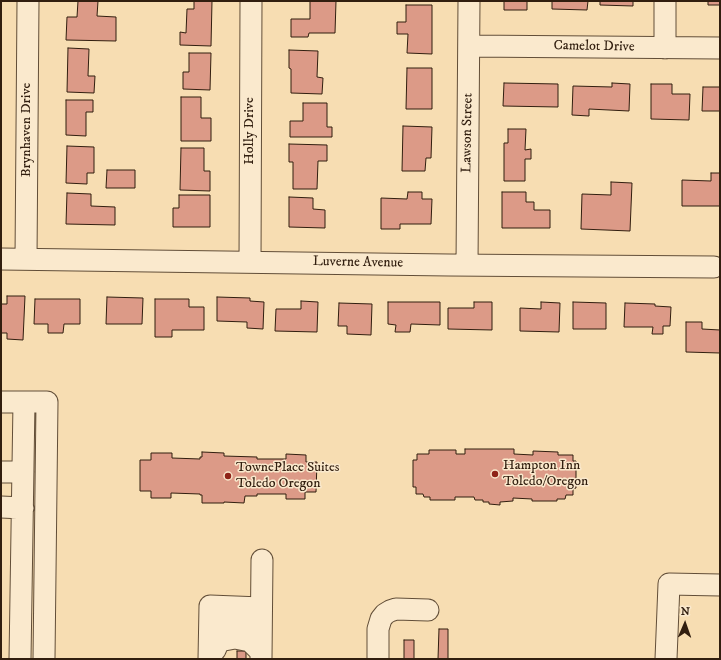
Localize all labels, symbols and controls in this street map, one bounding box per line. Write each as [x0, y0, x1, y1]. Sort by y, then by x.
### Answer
street label: Camelot Drive [553, 38, 635, 56]
street label: Brynhaven Drive [19, 83, 35, 177]
street label: Lawson Street [459, 93, 477, 173]
street label: Holly Drive [242, 97, 258, 165]
street label: Luverne Avenue [313, 254, 403, 272]
place label: Hampton Inn Toledo/Oregon [503, 458, 588, 490]
place label: TownePlace Suites Toledo Oregon [236, 460, 340, 492]
marker: Hampton Inn Toledo/Oregon [490, 469, 500, 479]
marker: TownePlace Suites Toledo Oregon [223, 471, 233, 481]
north arrow [665, 604, 705, 644]
text: N [681, 605, 690, 619]

